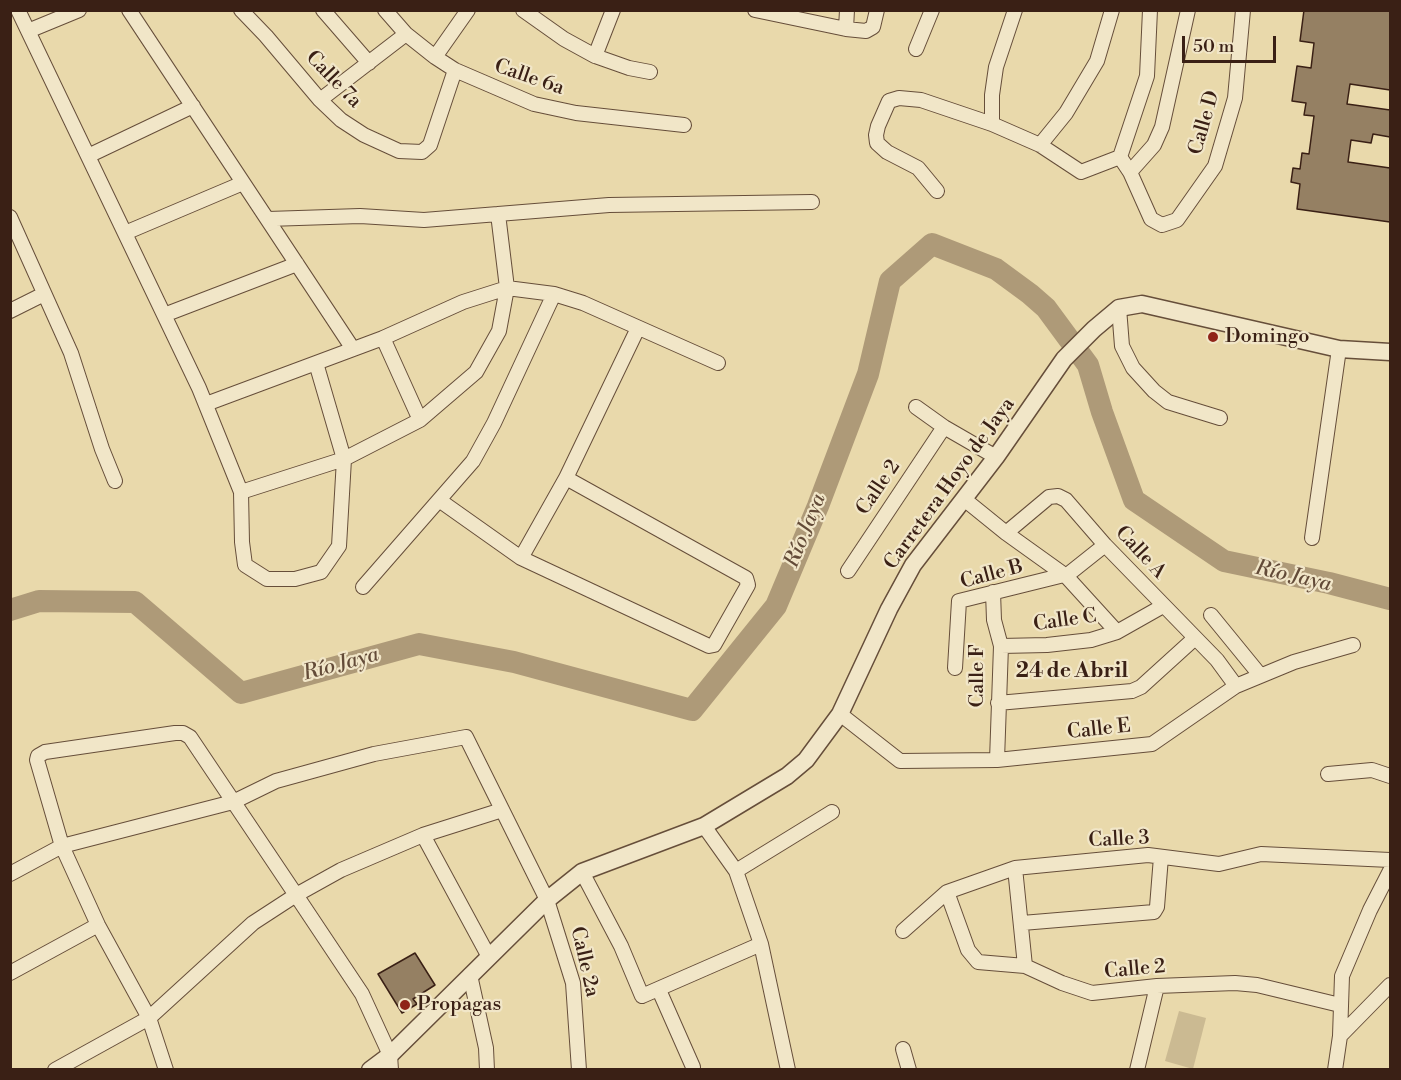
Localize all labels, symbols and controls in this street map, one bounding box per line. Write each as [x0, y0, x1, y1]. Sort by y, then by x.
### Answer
scale bar [1185, 24, 1280, 62]
text: 50 m [1193, 35, 1234, 58]
street label: Calle 7a [300, 46, 366, 114]
street label: Calle 6a [491, 55, 567, 101]
street label: Calle D [1184, 88, 1226, 158]
place label: Domingo [1225, 325, 1309, 349]
marker: Domingo [1206, 330, 1220, 344]
street label: Carretera Hoyo de Jaya [880, 393, 1020, 575]
street label: Calle 2 [852, 456, 906, 520]
water label: Río Jaya [780, 490, 832, 572]
street label: Calle A [1110, 522, 1170, 584]
street label: Calle B [958, 555, 1026, 595]
water label: Río Jaya [1252, 556, 1334, 598]
street label: Calle C [1032, 605, 1098, 637]
water label: Río Jaya [300, 643, 382, 687]
street label: Calle F [966, 644, 990, 708]
district label: 24 de Abril [1016, 659, 1128, 685]
street label: Calle E [1066, 715, 1132, 745]
street label: Calle 3 [1088, 826, 1150, 854]
street label: Calle 2a [564, 924, 604, 1000]
street label: Calle 2 [1103, 955, 1167, 985]
place label: Propagas [417, 993, 501, 1017]
marker: Propagas [398, 998, 412, 1012]

